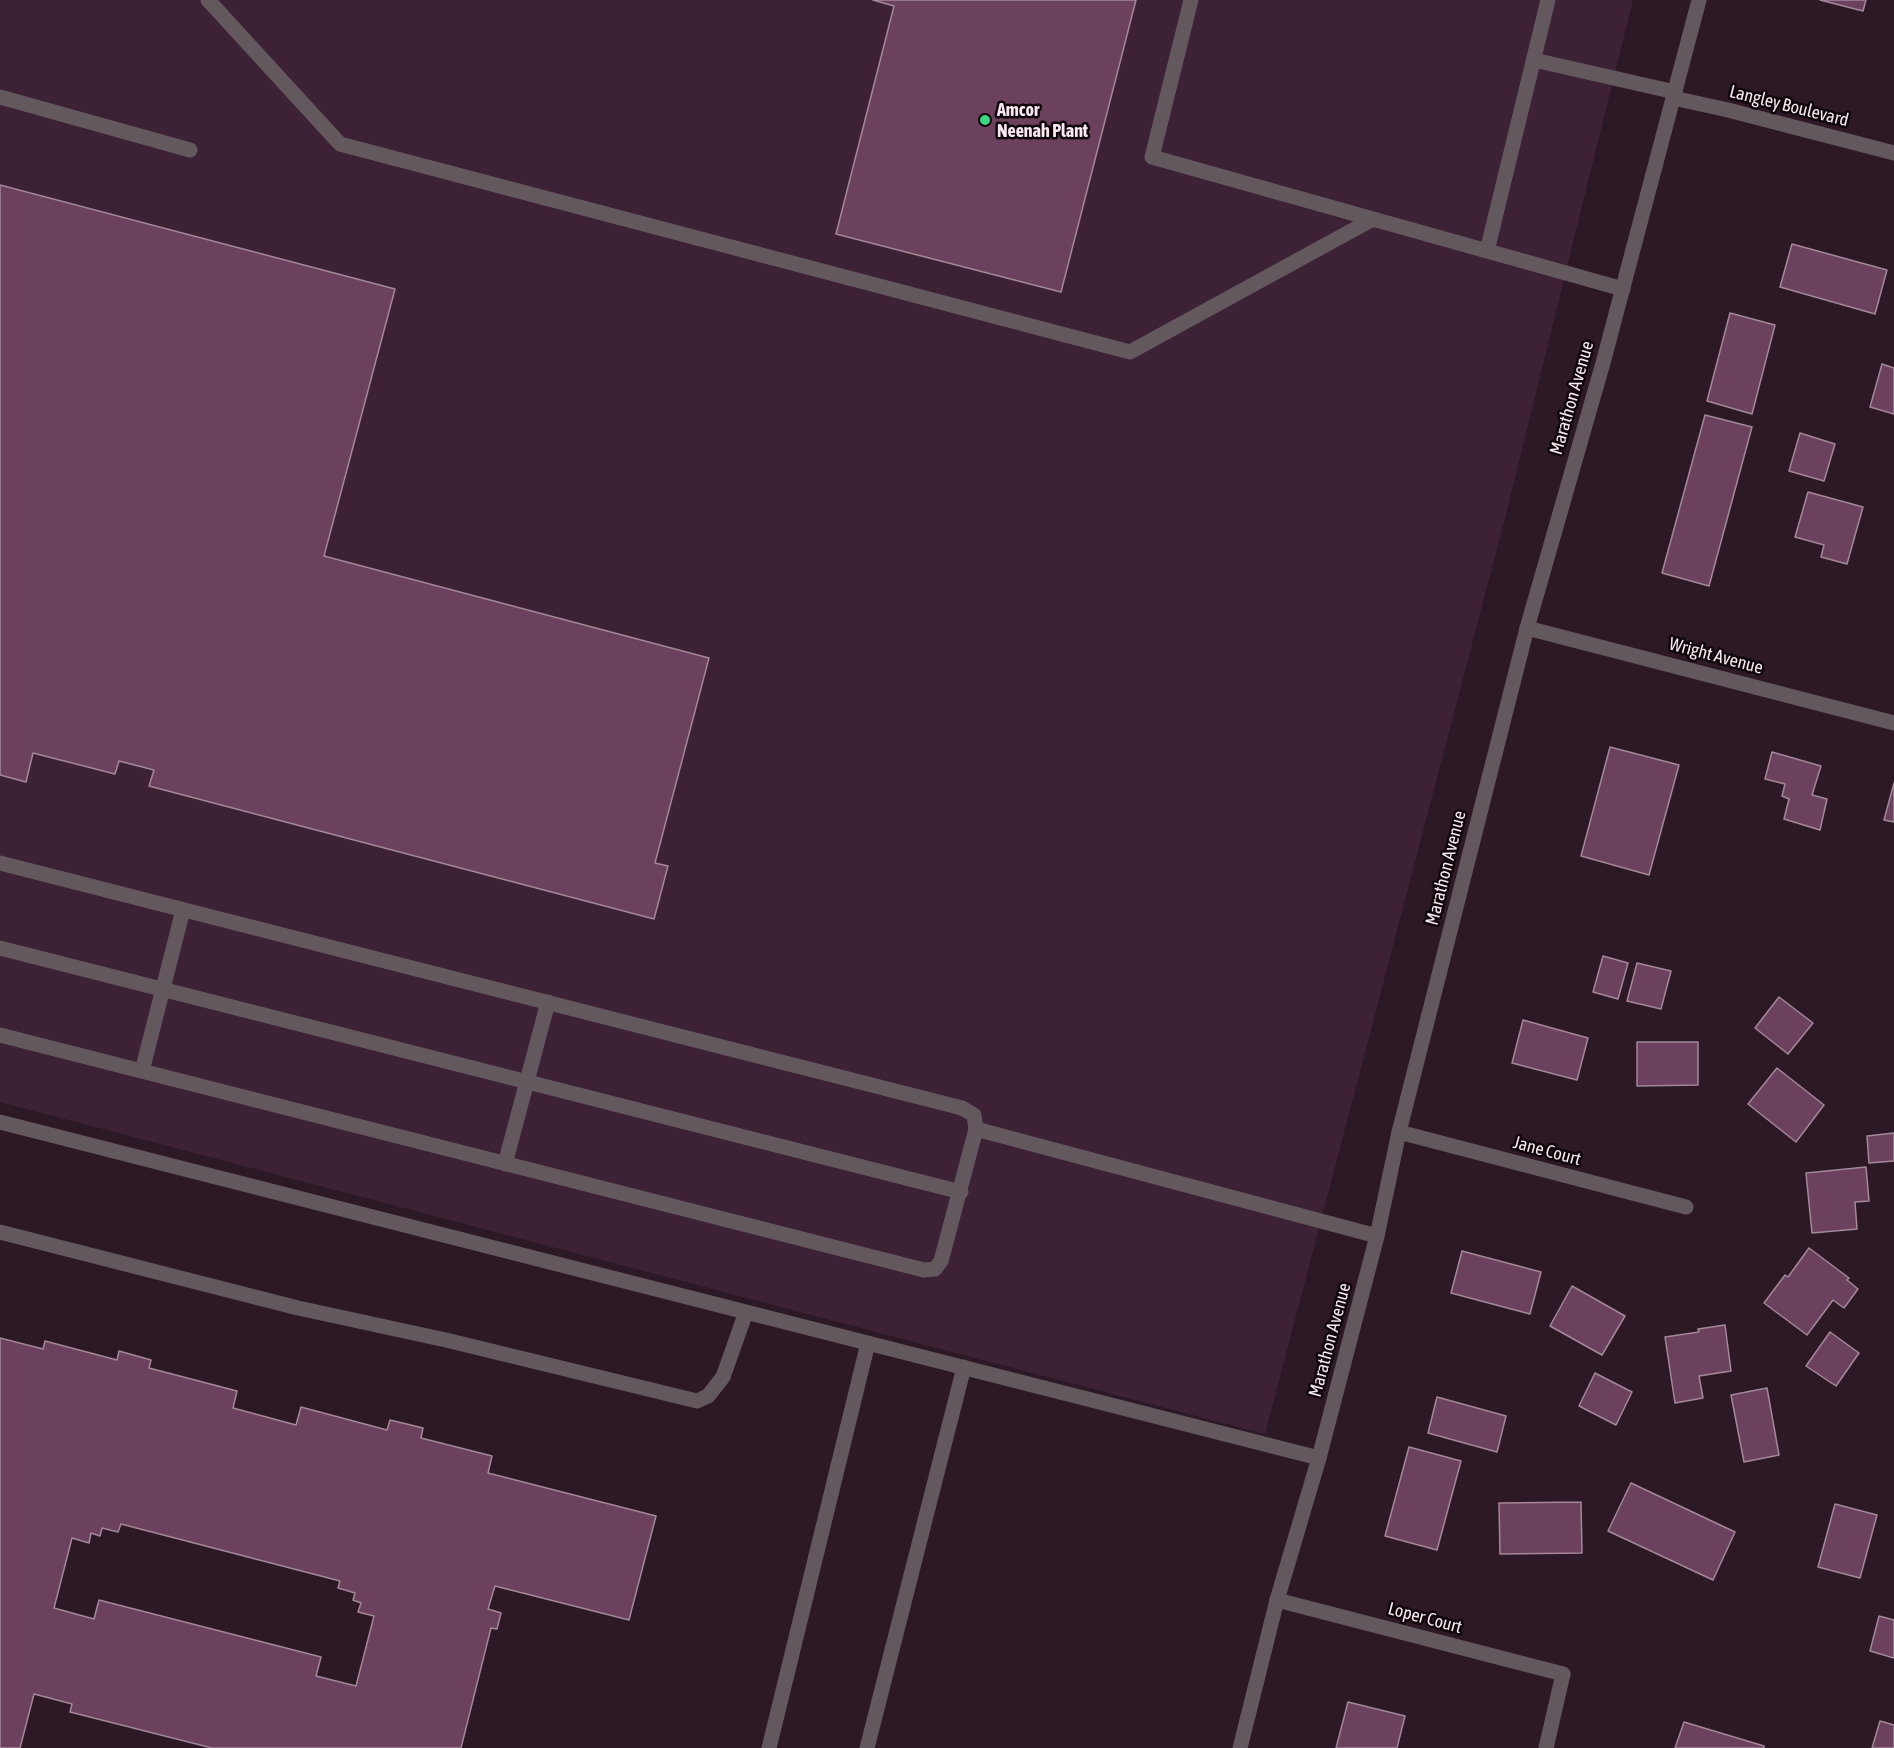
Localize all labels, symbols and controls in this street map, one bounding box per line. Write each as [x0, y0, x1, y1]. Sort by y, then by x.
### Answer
street label: Langley Boulevard [1727, 81, 1851, 131]
place label: Amcor Neenah Plant [997, 99, 1088, 142]
marker: Amcor Neenah Plant [978, 113, 992, 127]
street label: Marathon Avenue [1545, 339, 1599, 457]
street label: Wright Avenue [1667, 633, 1765, 679]
street label: Marathon Avenue [1421, 809, 1471, 927]
street label: Jane Court [1511, 1132, 1583, 1170]
street label: Marathon Avenue [1304, 1281, 1356, 1399]
street label: Loper Court [1386, 1598, 1464, 1638]

